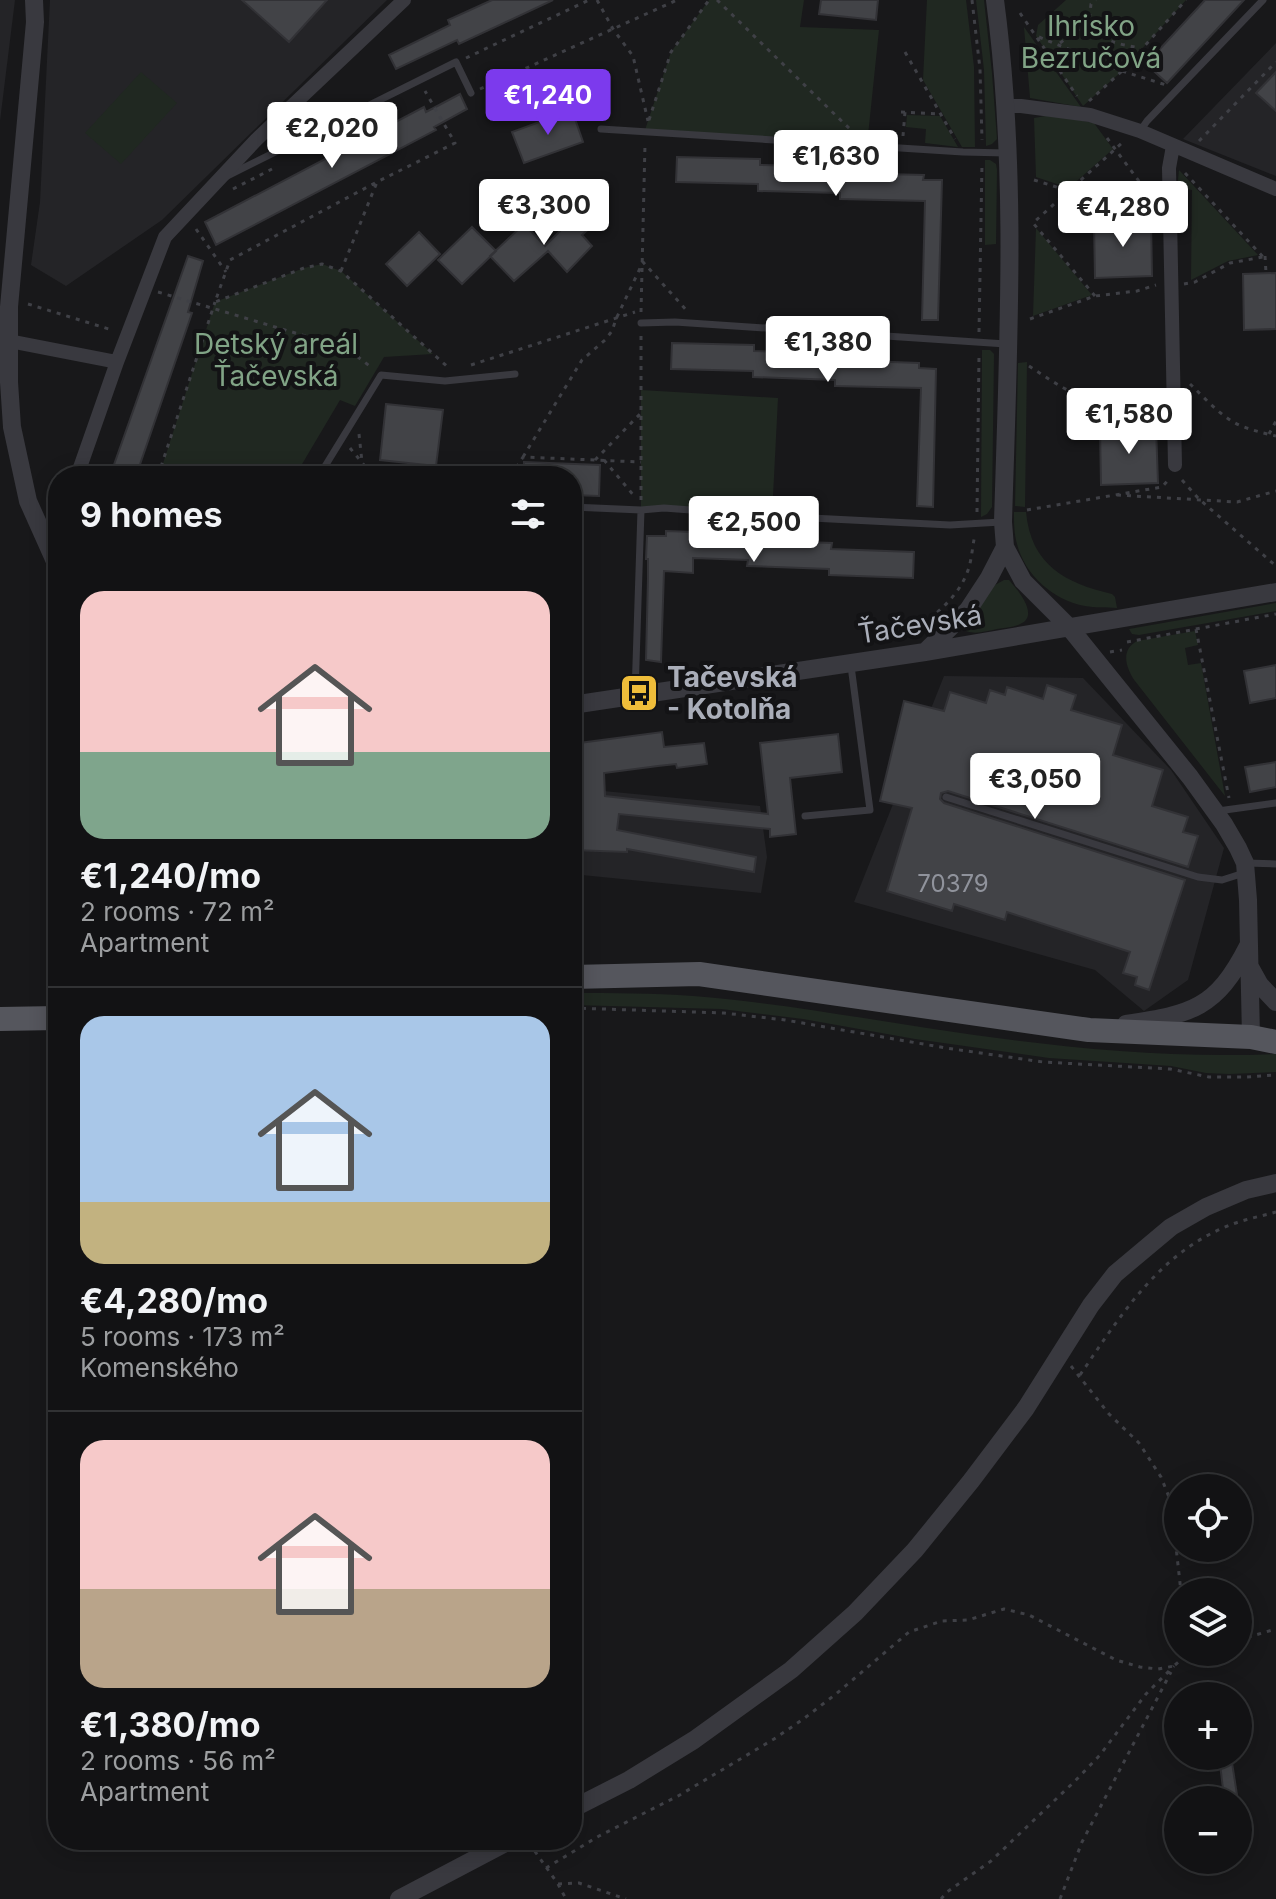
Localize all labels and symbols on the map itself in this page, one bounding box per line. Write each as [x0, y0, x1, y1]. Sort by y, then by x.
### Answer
park label: Ihrisko Bezručová [1021, 9, 1161, 75]
pin: €1,240 [483, 69, 613, 137]
pin: €2,020 [267, 102, 397, 170]
pin: €1,630 [771, 130, 901, 198]
pin: €3,300 [479, 179, 609, 247]
pin: €4,280 [1058, 181, 1188, 249]
pin: €1,380 [763, 316, 893, 384]
park label: Detský areál Ťačevská [194, 327, 358, 393]
pin: €1,580 [1064, 388, 1194, 456]
pin: €2,500 [689, 496, 819, 564]
street label: Ťačevská [856, 597, 984, 651]
place label: Tačevská - Kotolňa [667, 660, 798, 726]
bus stop icon: Tačevská - Kotolňa [618, 672, 660, 714]
pin: €3,050 [970, 753, 1100, 821]
house number: 70379 [917, 869, 989, 898]

